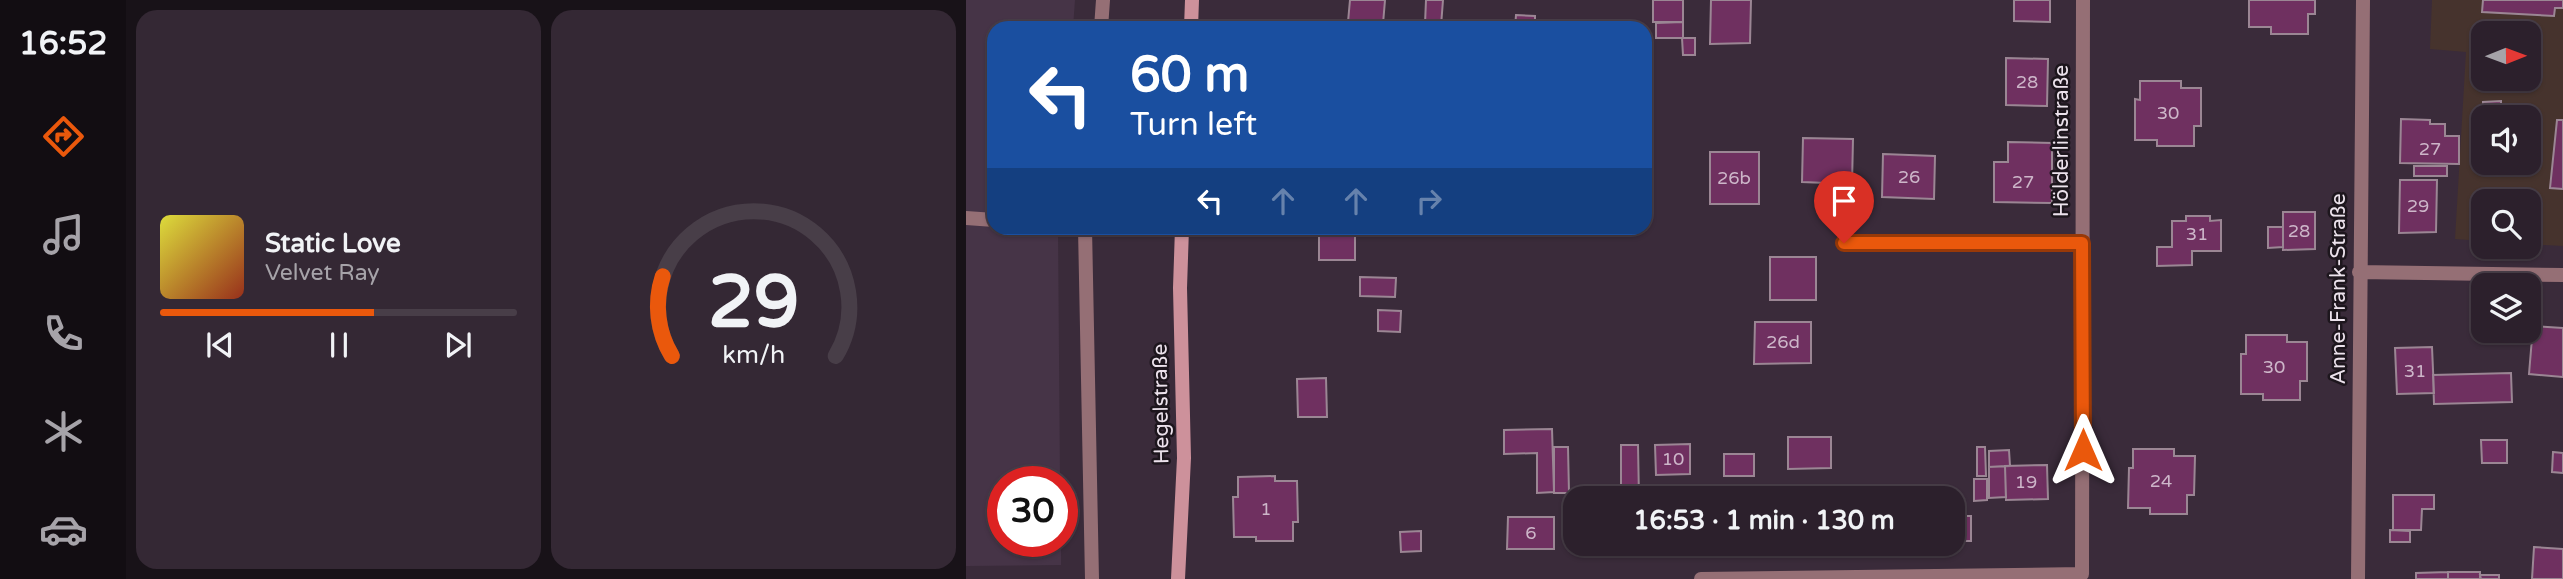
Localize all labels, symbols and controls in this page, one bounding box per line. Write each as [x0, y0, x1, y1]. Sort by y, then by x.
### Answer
north arrow [2471, 21, 2541, 91]
map controls [2471, 21, 2541, 343]
text: 16:52 [19, 25, 107, 63]
text: 60 m [1130, 46, 1249, 105]
icon: left [1015, 49, 1106, 140]
street label: Hölderlinstraße [2049, 65, 2074, 217]
house number: 28 [2016, 71, 2038, 93]
house number: 30 [2157, 102, 2179, 124]
button: sound [2471, 105, 2541, 175]
text: Turn left [1130, 106, 1257, 144]
icon: directions [39, 112, 88, 161]
house number: 27 [2419, 138, 2441, 160]
house number: 26 [1898, 166, 1920, 188]
house number: 26b [1717, 167, 1751, 189]
pin [1814, 171, 1874, 243]
house number: 27 [2012, 171, 2034, 193]
icon: left [1191, 182, 1229, 220]
icon: ahead [1264, 182, 1302, 220]
icon: ahead [1337, 182, 1375, 220]
icon: right [1410, 182, 1448, 220]
icon: arrive [1825, 182, 1863, 220]
button: search [2471, 189, 2541, 259]
street label: Anne-Frank-Straße [2326, 193, 2351, 385]
house number: 29 [2407, 195, 2429, 217]
icon: music [39, 210, 88, 259]
house number: 28 [2288, 220, 2310, 242]
house number: 31 [2186, 223, 2208, 245]
text: Static Love [265, 228, 401, 259]
text: Velvet Ray [265, 259, 380, 287]
text: 29 [708, 259, 799, 347]
button: layers [2471, 273, 2541, 343]
icon: phone [39, 309, 88, 358]
icon: previous [201, 326, 239, 364]
icon: pause [320, 326, 358, 364]
icon: next [439, 326, 477, 364]
house number: 26d [1766, 331, 1800, 353]
text: km/h [722, 339, 785, 369]
street label: Hegelstraße [1147, 344, 1175, 464]
house number: 30 [2263, 356, 2285, 378]
house number: 31 [2404, 360, 2426, 382]
icon: climate [39, 407, 88, 456]
position arrow [2046, 413, 2120, 487]
house number: 10 [1662, 448, 1684, 470]
speed limit sign: 30 [987, 466, 1078, 557]
house number: 24 [2150, 470, 2172, 492]
house number: 19 [2015, 471, 2037, 493]
house number: 1 [1260, 498, 1272, 520]
icon: car [39, 505, 88, 554]
text: 16:53 · 1 min · 130 m [1633, 505, 1895, 536]
house number: 6 [1525, 522, 1537, 544]

